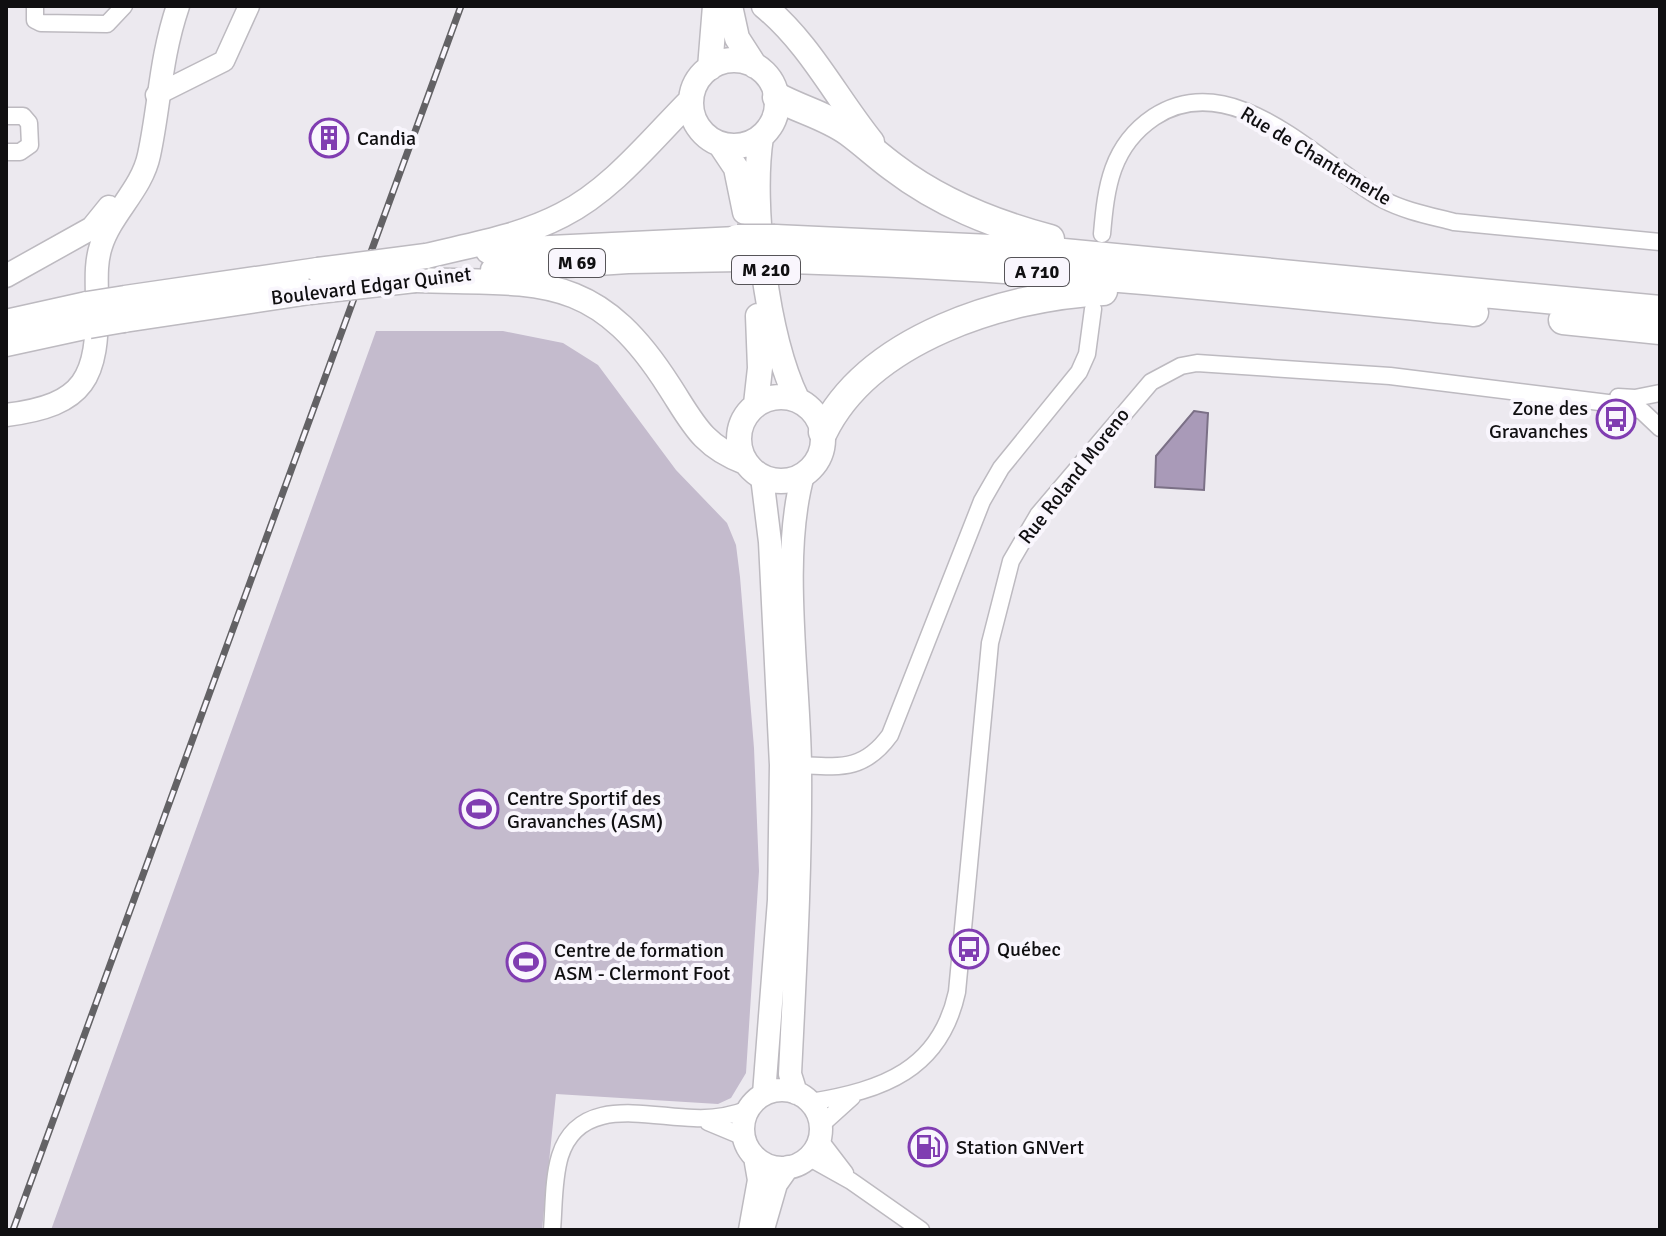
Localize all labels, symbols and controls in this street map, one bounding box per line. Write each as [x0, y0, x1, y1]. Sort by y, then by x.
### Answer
street label: Rue de Chantemerle [1236, 101, 1396, 211]
building icon: Candia [308, 117, 350, 159]
place label: Candia [357, 126, 416, 151]
road number: M 69 [549, 249, 605, 277]
road number: M 210 [732, 256, 800, 284]
road number: A 710 [1005, 258, 1069, 286]
street label: Boulevard Edgar Quinet [269, 261, 473, 311]
place label: Zone des Gravanches [1489, 396, 1588, 444]
bus stop icon: Zone des Gravanches [1595, 398, 1637, 440]
street label: Rue Roland Moreno [1013, 403, 1135, 549]
place label: Centre Sportif des Gravanches (ASM) [507, 786, 663, 834]
sports icon: Centre Sportif des Gravanches (ASM) [458, 788, 500, 830]
bus stop icon: Québec [948, 928, 990, 970]
place label: Québec [997, 937, 1061, 962]
place label: Centre de formation ASM - Clermont Foot [554, 938, 730, 986]
sports icon: Centre de formation ASM - Clermont Foot [505, 941, 547, 983]
fuel station icon: Station GNVert [907, 1126, 949, 1168]
place label: Station GNVert [956, 1135, 1084, 1160]

